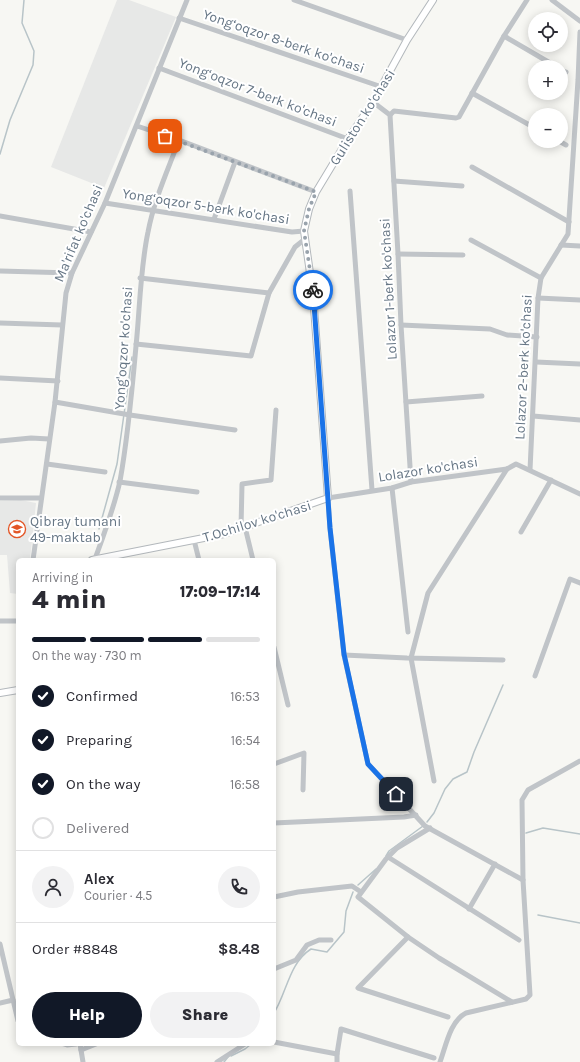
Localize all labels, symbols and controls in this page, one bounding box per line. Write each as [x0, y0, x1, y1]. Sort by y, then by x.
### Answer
street label: Yong‘oqzor 8-berk ko'chasi [201, 6, 367, 77]
map controls [528, 12, 568, 148]
button: locate [528, 12, 568, 52]
street label: Yong‘oqzor 7-berk ko'chasi [176, 54, 339, 130]
button: + [528, 60, 568, 100]
street label: Guliston ko'chasi [326, 66, 399, 168]
button: − [528, 108, 568, 148]
pin [148, 119, 182, 153]
icon: bag [154, 125, 176, 147]
street label: Ma'rifat ko'chasi [50, 182, 107, 284]
street label: Yong‘oqzor 5-berk ko'chasi [121, 185, 291, 228]
street label: Lolazor 1-berk ko'chasi [376, 218, 401, 360]
courier [293, 270, 333, 310]
icon: bike [302, 279, 324, 301]
street label: Yong'oqzor ko'chasi [111, 286, 136, 410]
street label: Lolazor 2-berk ko'chasi [511, 294, 536, 440]
street label: Lolazor ko'chasi [377, 453, 479, 486]
street label: T.Ochilov ko'chasi [201, 497, 314, 546]
place label: Qibray tumani 49-maktab [30, 513, 121, 546]
school or university icon: Qibray tumani 49-maktab [7, 519, 27, 539]
text: Arriving in [32, 570, 93, 585]
text: 17:09–17:14 [180, 583, 260, 601]
text: 4 min [32, 584, 107, 615]
text: On the way · 730 m [32, 648, 142, 663]
icon: check [32, 685, 54, 707]
text: Confirmed [66, 687, 138, 705]
text: 16:53 [230, 689, 260, 704]
icon: check [32, 729, 54, 751]
text: Preparing [66, 731, 132, 749]
text: 16:54 [231, 733, 260, 748]
icon: check [32, 773, 54, 795]
text: On the way [66, 775, 140, 793]
text: 16:58 [230, 777, 260, 792]
pin [379, 777, 413, 811]
icon: home [385, 783, 407, 805]
text: Delivered [66, 819, 130, 837]
button: person [32, 866, 74, 908]
button: phone [218, 866, 260, 908]
text: Alex [84, 870, 114, 888]
text: Courier · 4.5 [84, 888, 152, 903]
text: Order #8848 [32, 940, 118, 958]
text: $8.48 [218, 940, 260, 958]
button: Help [32, 992, 142, 1038]
button: Share [150, 992, 260, 1038]

